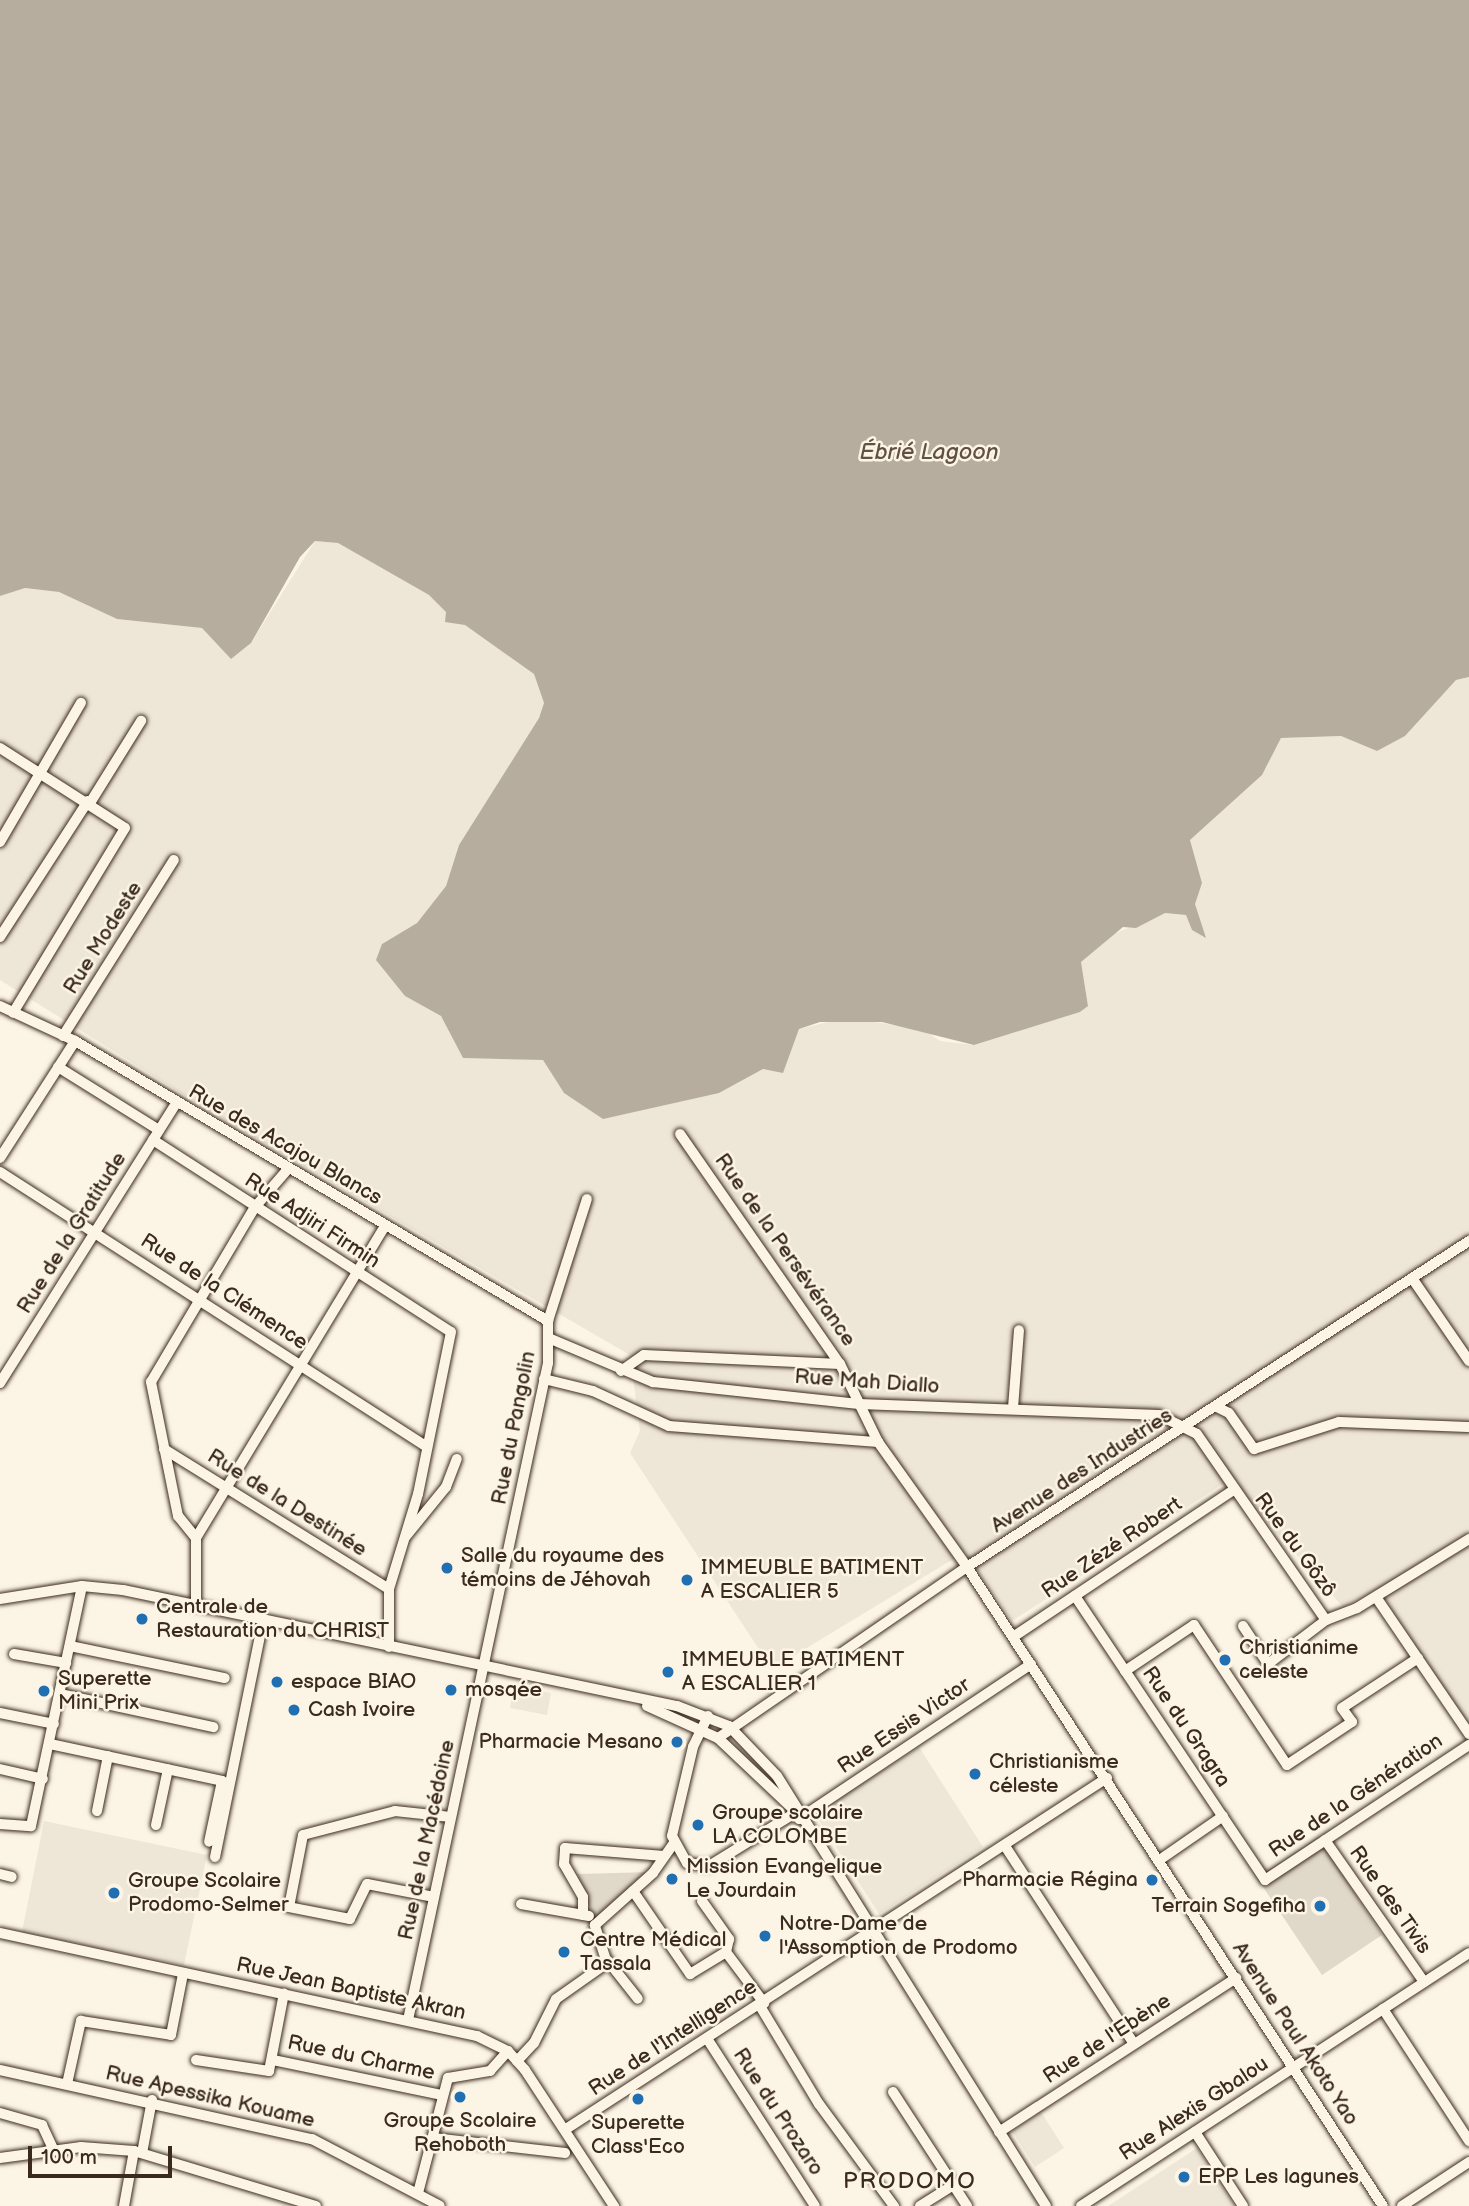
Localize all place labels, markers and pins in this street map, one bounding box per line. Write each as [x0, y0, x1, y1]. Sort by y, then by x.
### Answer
place label: Salle du royaume des témoins de Jéhovah [461, 1543, 664, 1593]
place label: IMMEUBLE BATIMENT A ESCALIER 5 [701, 1555, 923, 1605]
marker: Salle du royaume des témoins de Jéhovah [439, 1560, 455, 1576]
marker: IMMEUBLE BATIMENT A ESCALIER 5 [679, 1572, 695, 1588]
place label: Centrale de Restauration du CHRIST [156, 1594, 389, 1644]
marker: Centrale de Restauration du CHRIST [134, 1611, 150, 1627]
place label: Christianime celeste [1239, 1635, 1358, 1685]
place label: IMMEUBLE BATIMENT A ESCALIER 1 [682, 1647, 904, 1697]
marker: Christianime celeste [1217, 1652, 1233, 1668]
marker: IMMEUBLE BATIMENT A ESCALIER 1 [660, 1664, 676, 1680]
place label: Superette Mini Prix [58, 1666, 151, 1716]
place label: espace BIAO [291, 1669, 416, 1695]
marker: espace BIAO [269, 1674, 285, 1690]
place label: mosqée [465, 1677, 542, 1703]
marker: mosqée [443, 1682, 459, 1698]
marker: Superette Mini Prix [36, 1683, 52, 1699]
place label: Cash Ivoire [308, 1697, 415, 1723]
marker: Cash Ivoire [286, 1702, 302, 1718]
place label: Pharmacie Mesano [479, 1729, 663, 1755]
marker: Pharmacie Mesano [669, 1734, 685, 1750]
place label: Christianisme céleste [989, 1749, 1119, 1799]
marker: Christianisme céleste [967, 1766, 983, 1782]
place label: Groupe scolaire LA COLOMBE [712, 1800, 863, 1850]
marker: Groupe scolaire LA COLOMBE [690, 1817, 706, 1833]
place label: Mission Evangelique Le Jourdain [686, 1854, 882, 1904]
place label: Pharmacie Régina [962, 1867, 1138, 1893]
place label: Groupe Scolaire Prodomo-Selmer [128, 1868, 288, 1918]
marker: Mission Evangelique Le Jourdain [664, 1871, 680, 1887]
marker: Pharmacie Régina [1144, 1872, 1160, 1888]
marker: Groupe Scolaire Prodomo-Selmer [106, 1885, 122, 1901]
place label: Terrain Sogefiha [1151, 1893, 1306, 1919]
marker: Terrain Sogefiha [1312, 1898, 1328, 1914]
place label: Notre-Dame de l'Assomption de Prodomo [779, 1911, 1018, 1961]
place label: Centre Médical Tassala [580, 1927, 726, 1977]
marker: Notre-Dame de l'Assomption de Prodomo [757, 1928, 773, 1944]
marker: Centre Médical Tassala [554, 1942, 574, 1962]
marker: Groupe Scolaire Rehoboth [452, 2089, 468, 2105]
marker: Superette Class'Eco [630, 2091, 646, 2107]
place label: Groupe Scolaire Rehoboth [383, 2108, 537, 2158]
place label: Superette Class'Eco [591, 2110, 685, 2160]
place label: EPP Les lagunes [1198, 2164, 1359, 2190]
marker: EPP Les lagunes [1176, 2169, 1192, 2185]

